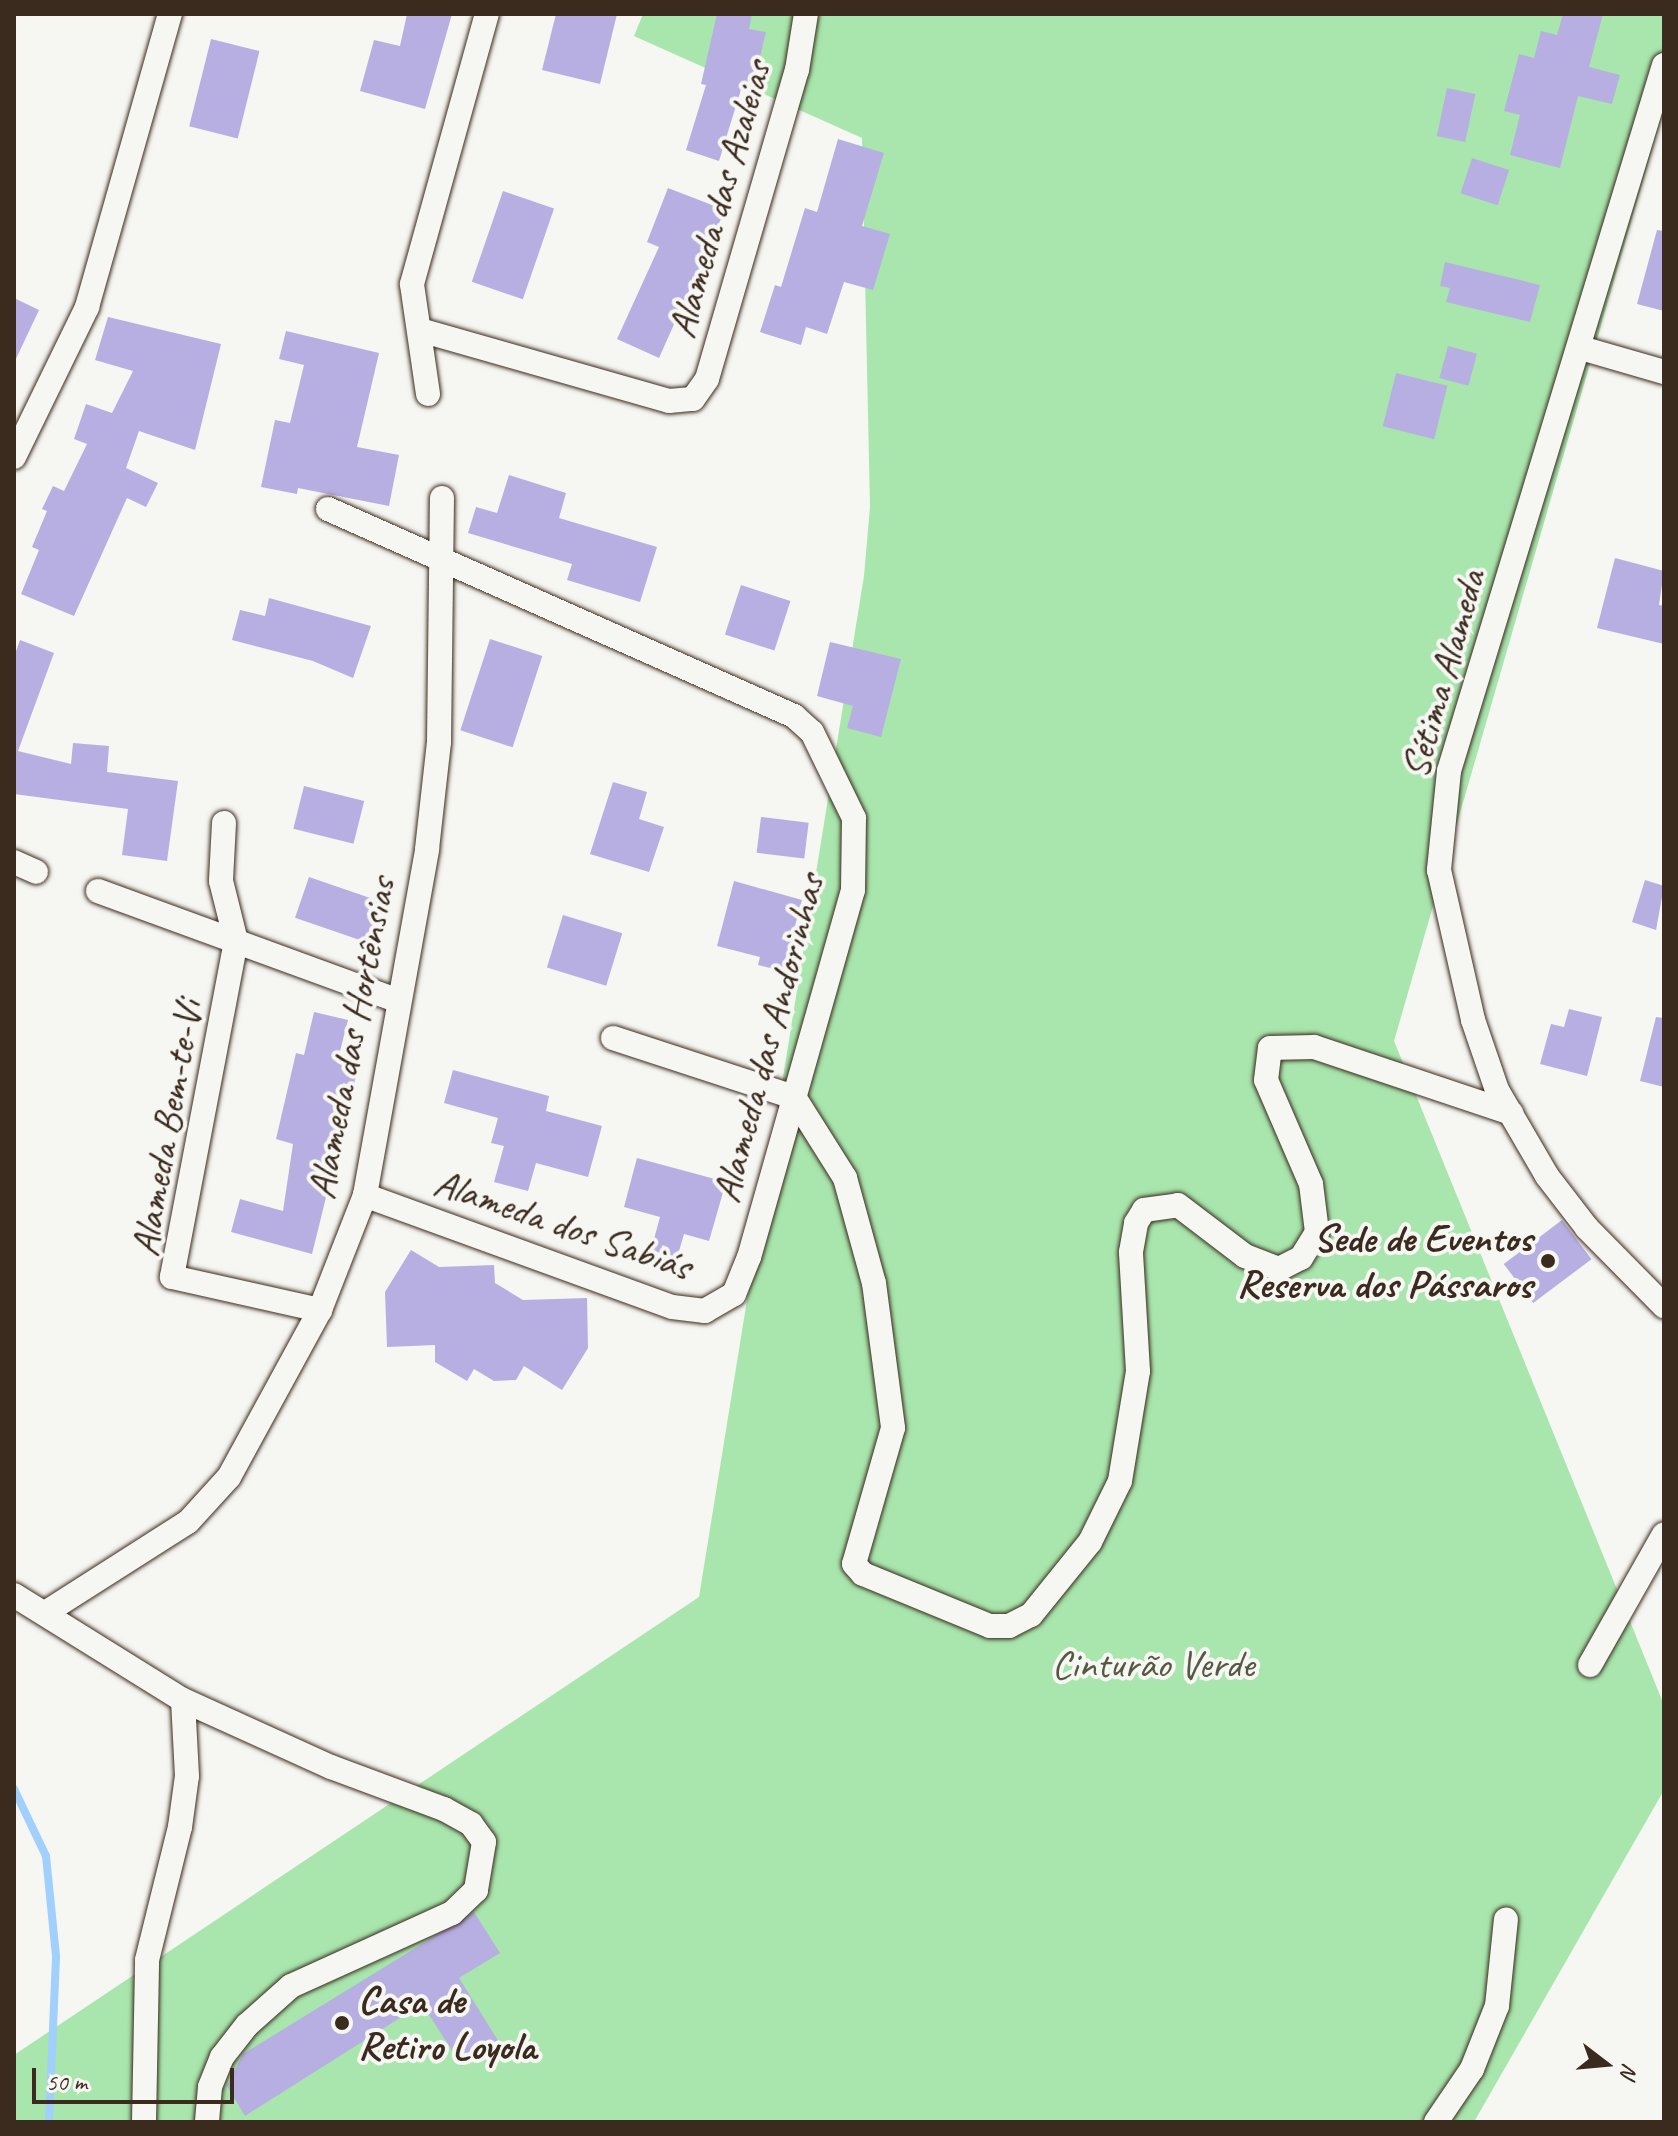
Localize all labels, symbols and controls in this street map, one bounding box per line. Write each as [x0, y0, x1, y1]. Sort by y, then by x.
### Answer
street label: Alameda das Azaleias [656, 53, 782, 345]
street label: Sétima Alameda [1390, 563, 1496, 785]
street label: Alameda das Andorinhas [701, 870, 835, 1206]
street label: Alameda das Hortênsias [296, 873, 406, 1203]
street label: Alameda Bem-te-Vi [120, 996, 212, 1260]
street label: Alameda dos Sabiás [428, 1157, 698, 1291]
place label: Sede de Eventos Reserva dos Pássaros [1237, 1214, 1532, 1308]
marker: Sede de Eventos Reserva dos Pássaros [1539, 1252, 1557, 1270]
park label: Cinturão Verde [1052, 1640, 1254, 1688]
place label: Casa de Retiro Loyola [358, 1976, 535, 2070]
marker: Casa de Retiro Loyola [333, 2014, 351, 2032]
north arrow [1566, 2024, 1646, 2104]
scale bar [36, 2052, 238, 2102]
text: N [1614, 2060, 1644, 2081]
text: 50 m [46, 2067, 87, 2097]

